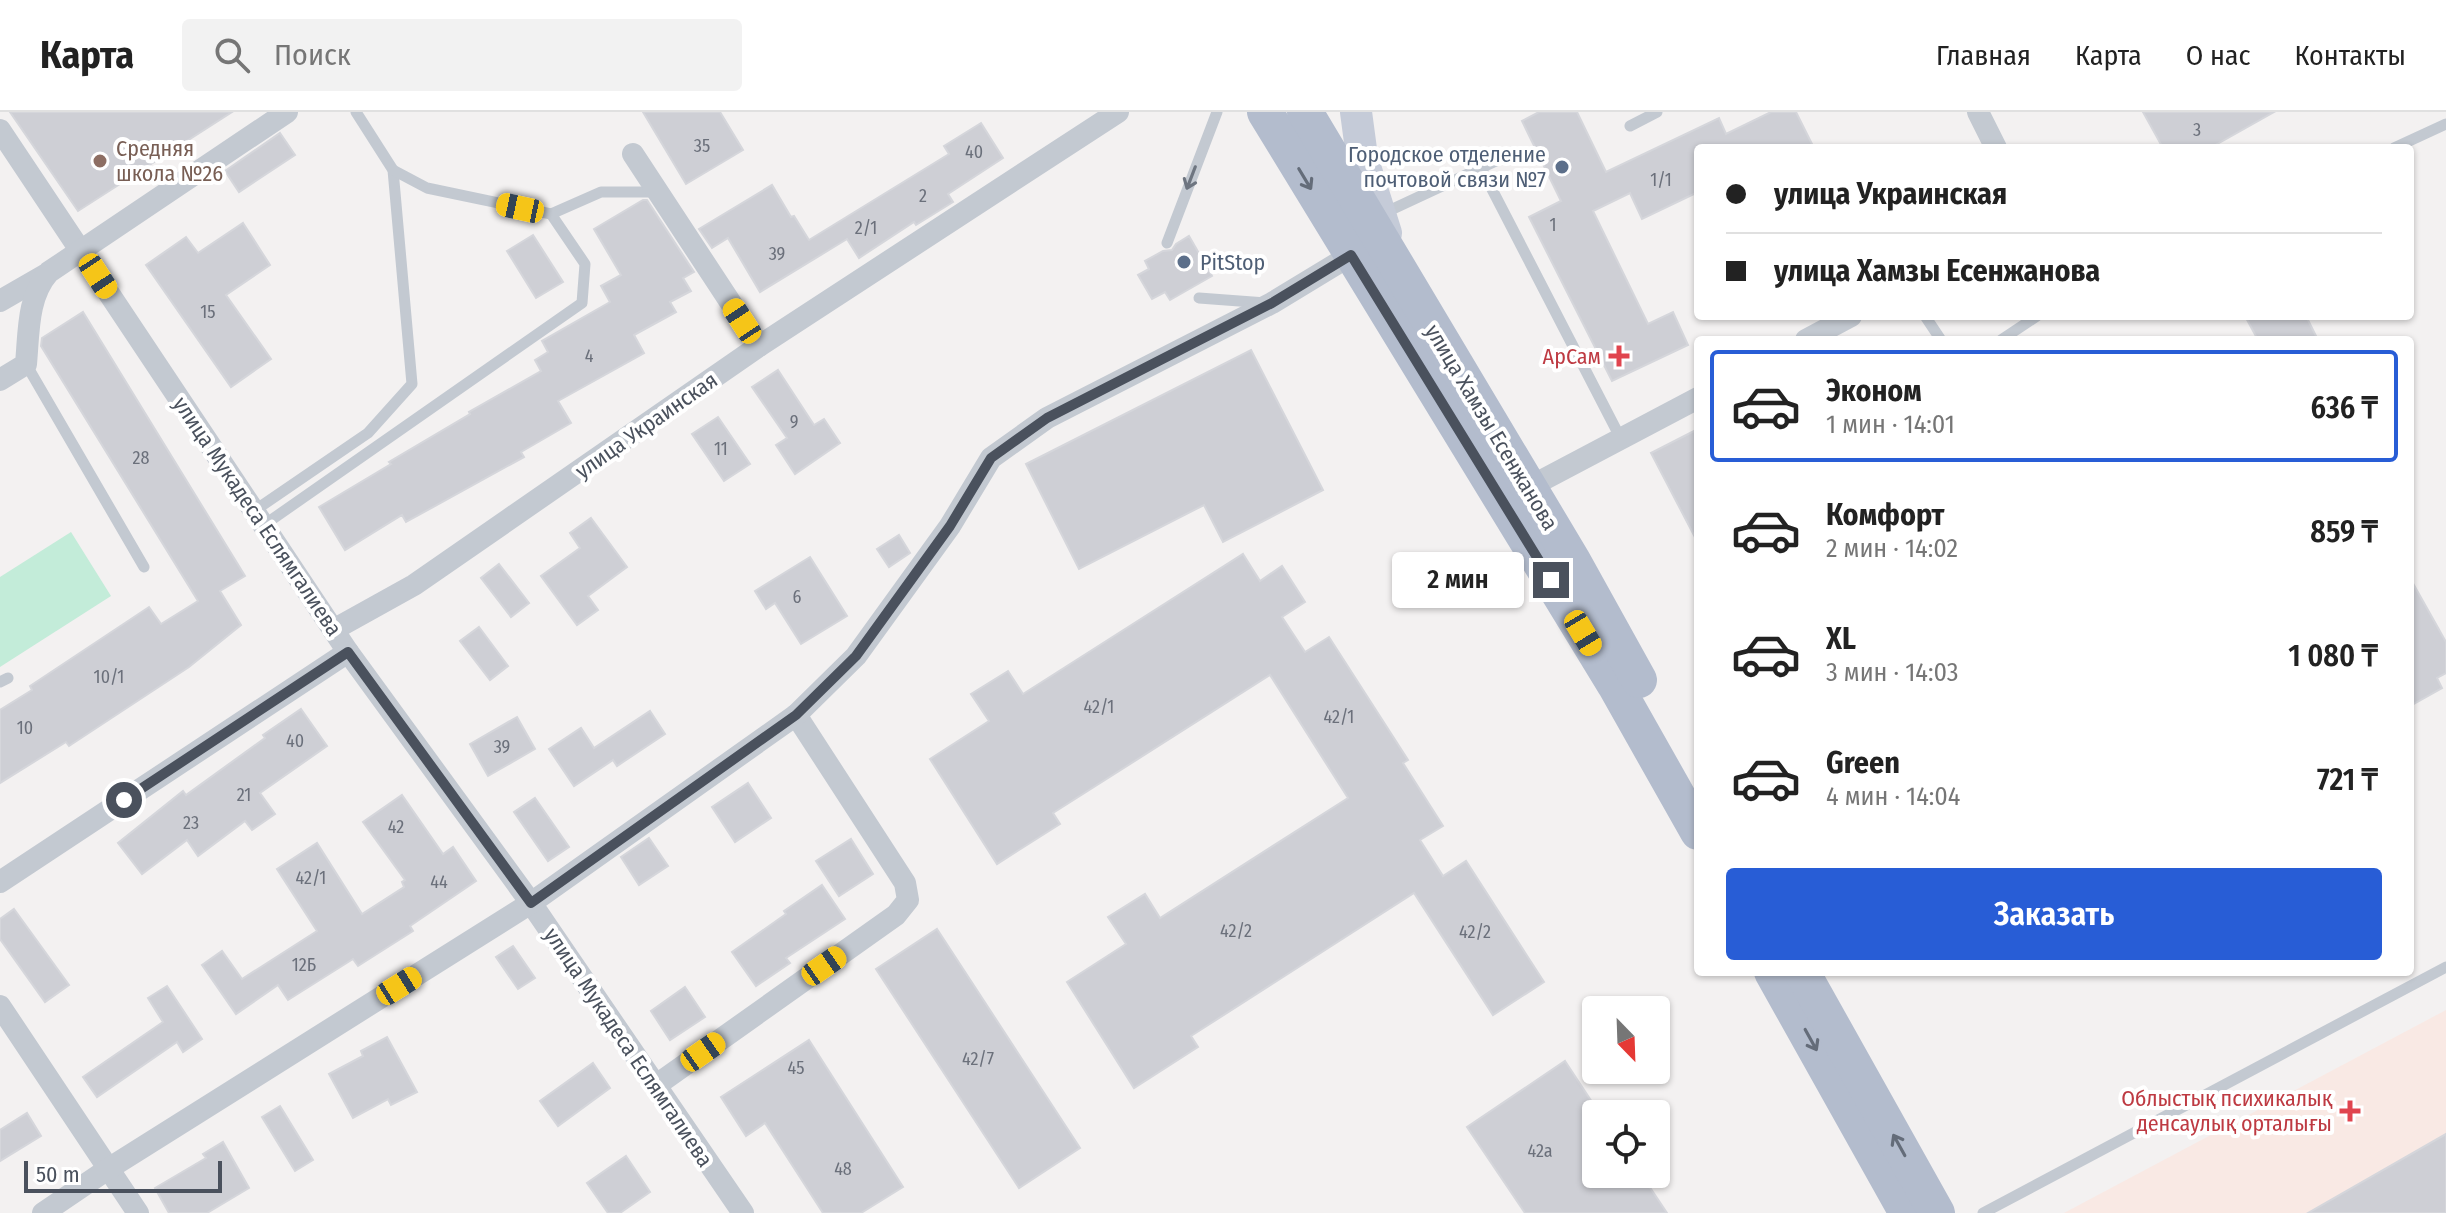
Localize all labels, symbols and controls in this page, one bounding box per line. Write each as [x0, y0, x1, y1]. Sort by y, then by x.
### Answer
search box [182, 19, 742, 91]
text: Карта [40, 32, 134, 78]
icon: search [210, 33, 254, 77]
text: Поиск [274, 37, 351, 73]
text: Главная [1936, 39, 2031, 72]
text: Карта [2075, 39, 2142, 72]
text: О нас [2186, 39, 2251, 72]
text: Контакты [2295, 39, 2406, 72]
house number: 3 [2193, 119, 2201, 141]
place label: Средняя школа №26 [116, 135, 223, 187]
house number: 35 [694, 135, 710, 157]
house number: 40 [965, 141, 983, 163]
place label: Городское отделение почтовой связи №7 [1348, 141, 1546, 193]
marker: Средняя школа №26 [91, 152, 109, 170]
marker: Городское отделение почтовой связи №7 [1553, 158, 1571, 176]
one-way arrow [1183, 165, 1197, 189]
one-way arrow [1297, 167, 1313, 190]
house number: 1/1 [1650, 169, 1672, 191]
text: улица Украинская [1774, 176, 2007, 212]
house number: 2 [919, 185, 927, 207]
car [494, 191, 546, 225]
house number: 1 [1549, 214, 1557, 236]
house number: 2/1 [855, 217, 877, 239]
house number: 39 [769, 243, 785, 265]
car [75, 249, 121, 303]
place label: PitStop [1200, 249, 1265, 276]
marker: PitStop [1175, 253, 1193, 271]
text: улица Хамзы Есенжанова [1774, 253, 2100, 289]
car [719, 294, 765, 348]
house number: 15 [200, 301, 216, 323]
street label: улица Хамзы Есенжанова [1419, 319, 1564, 535]
place label: АрСам [1543, 343, 1601, 370]
house number: 4 [585, 345, 594, 367]
marker: АрСам [1608, 345, 1630, 367]
street label: улица Украинская [570, 366, 723, 485]
icon: car [1730, 370, 1802, 442]
text: Эконом [1826, 373, 1922, 409]
text: 636 ₸ [2310, 390, 2378, 426]
street label: улица Мукадеса Еслямгалиева [167, 392, 348, 641]
text: 1 мин · 14:01 [1826, 409, 1955, 440]
house number: 9 [790, 411, 798, 433]
house number: 11 [714, 438, 728, 460]
house number: 28 [133, 447, 149, 469]
icon: car [1730, 494, 1802, 566]
text: Комфорт [1826, 497, 1944, 533]
text: 859 ₸ [2310, 514, 2378, 550]
text: 2 мин · 14:02 [1826, 533, 1958, 564]
callout: 2 мин [1391, 552, 1523, 608]
route end [1533, 562, 1569, 598]
text: 2 мин [1427, 564, 1489, 595]
house number: 6 [793, 586, 802, 608]
car [1560, 606, 1606, 660]
icon: car [1730, 618, 1802, 690]
text: XL [1826, 621, 1856, 657]
text: 1 080 ₸ [2288, 638, 2378, 674]
text: 3 мин · 14:03 [1826, 657, 1958, 688]
house number: 10/1 [94, 666, 124, 688]
house number: 42/1 [1084, 696, 1114, 718]
house number: 42/1 [1324, 706, 1354, 728]
house number: 10 [17, 717, 33, 739]
house number: 40 [286, 730, 304, 752]
house number: 39 [494, 736, 510, 758]
icon: car [1730, 742, 1802, 814]
text: Green [1826, 745, 1900, 781]
text: 721 ₸ [2317, 762, 2378, 798]
text: 4 мин · 14:04 [1826, 781, 1960, 812]
route start [106, 782, 142, 818]
house number: 21 [237, 784, 251, 806]
house number: 23 [183, 812, 199, 834]
house number: 42 [388, 816, 404, 838]
house number: 42/1 [296, 867, 326, 889]
button: Заказать [1726, 868, 2382, 960]
house number: 44 [430, 871, 448, 893]
house number: 42/2 [1220, 920, 1252, 942]
house number: 42/2 [1459, 921, 1491, 943]
street label: улица Мукадеса Еслямгалиева [538, 923, 719, 1172]
car [797, 942, 851, 990]
house number: 12Б [292, 954, 316, 976]
car [372, 963, 426, 1009]
north arrow [1582, 996, 1670, 1084]
map controls [1582, 996, 1670, 1188]
car [676, 1028, 730, 1076]
one-way arrow [1803, 1028, 1819, 1051]
house number: 42/7 [962, 1048, 994, 1070]
house number: 45 [788, 1057, 804, 1079]
place label: Облыстық психикалық денсаулық орталығы [2121, 1085, 2333, 1137]
button: locate [1582, 1100, 1670, 1188]
marker: Облыстық психикалық денсаулық орталығы [2339, 1100, 2361, 1122]
one-way arrow [1890, 1134, 1906, 1157]
house number: 42а [1527, 1140, 1553, 1162]
scale bar [24, 1157, 222, 1193]
house number: 48 [834, 1158, 852, 1180]
text: 50 m [36, 1161, 80, 1188]

